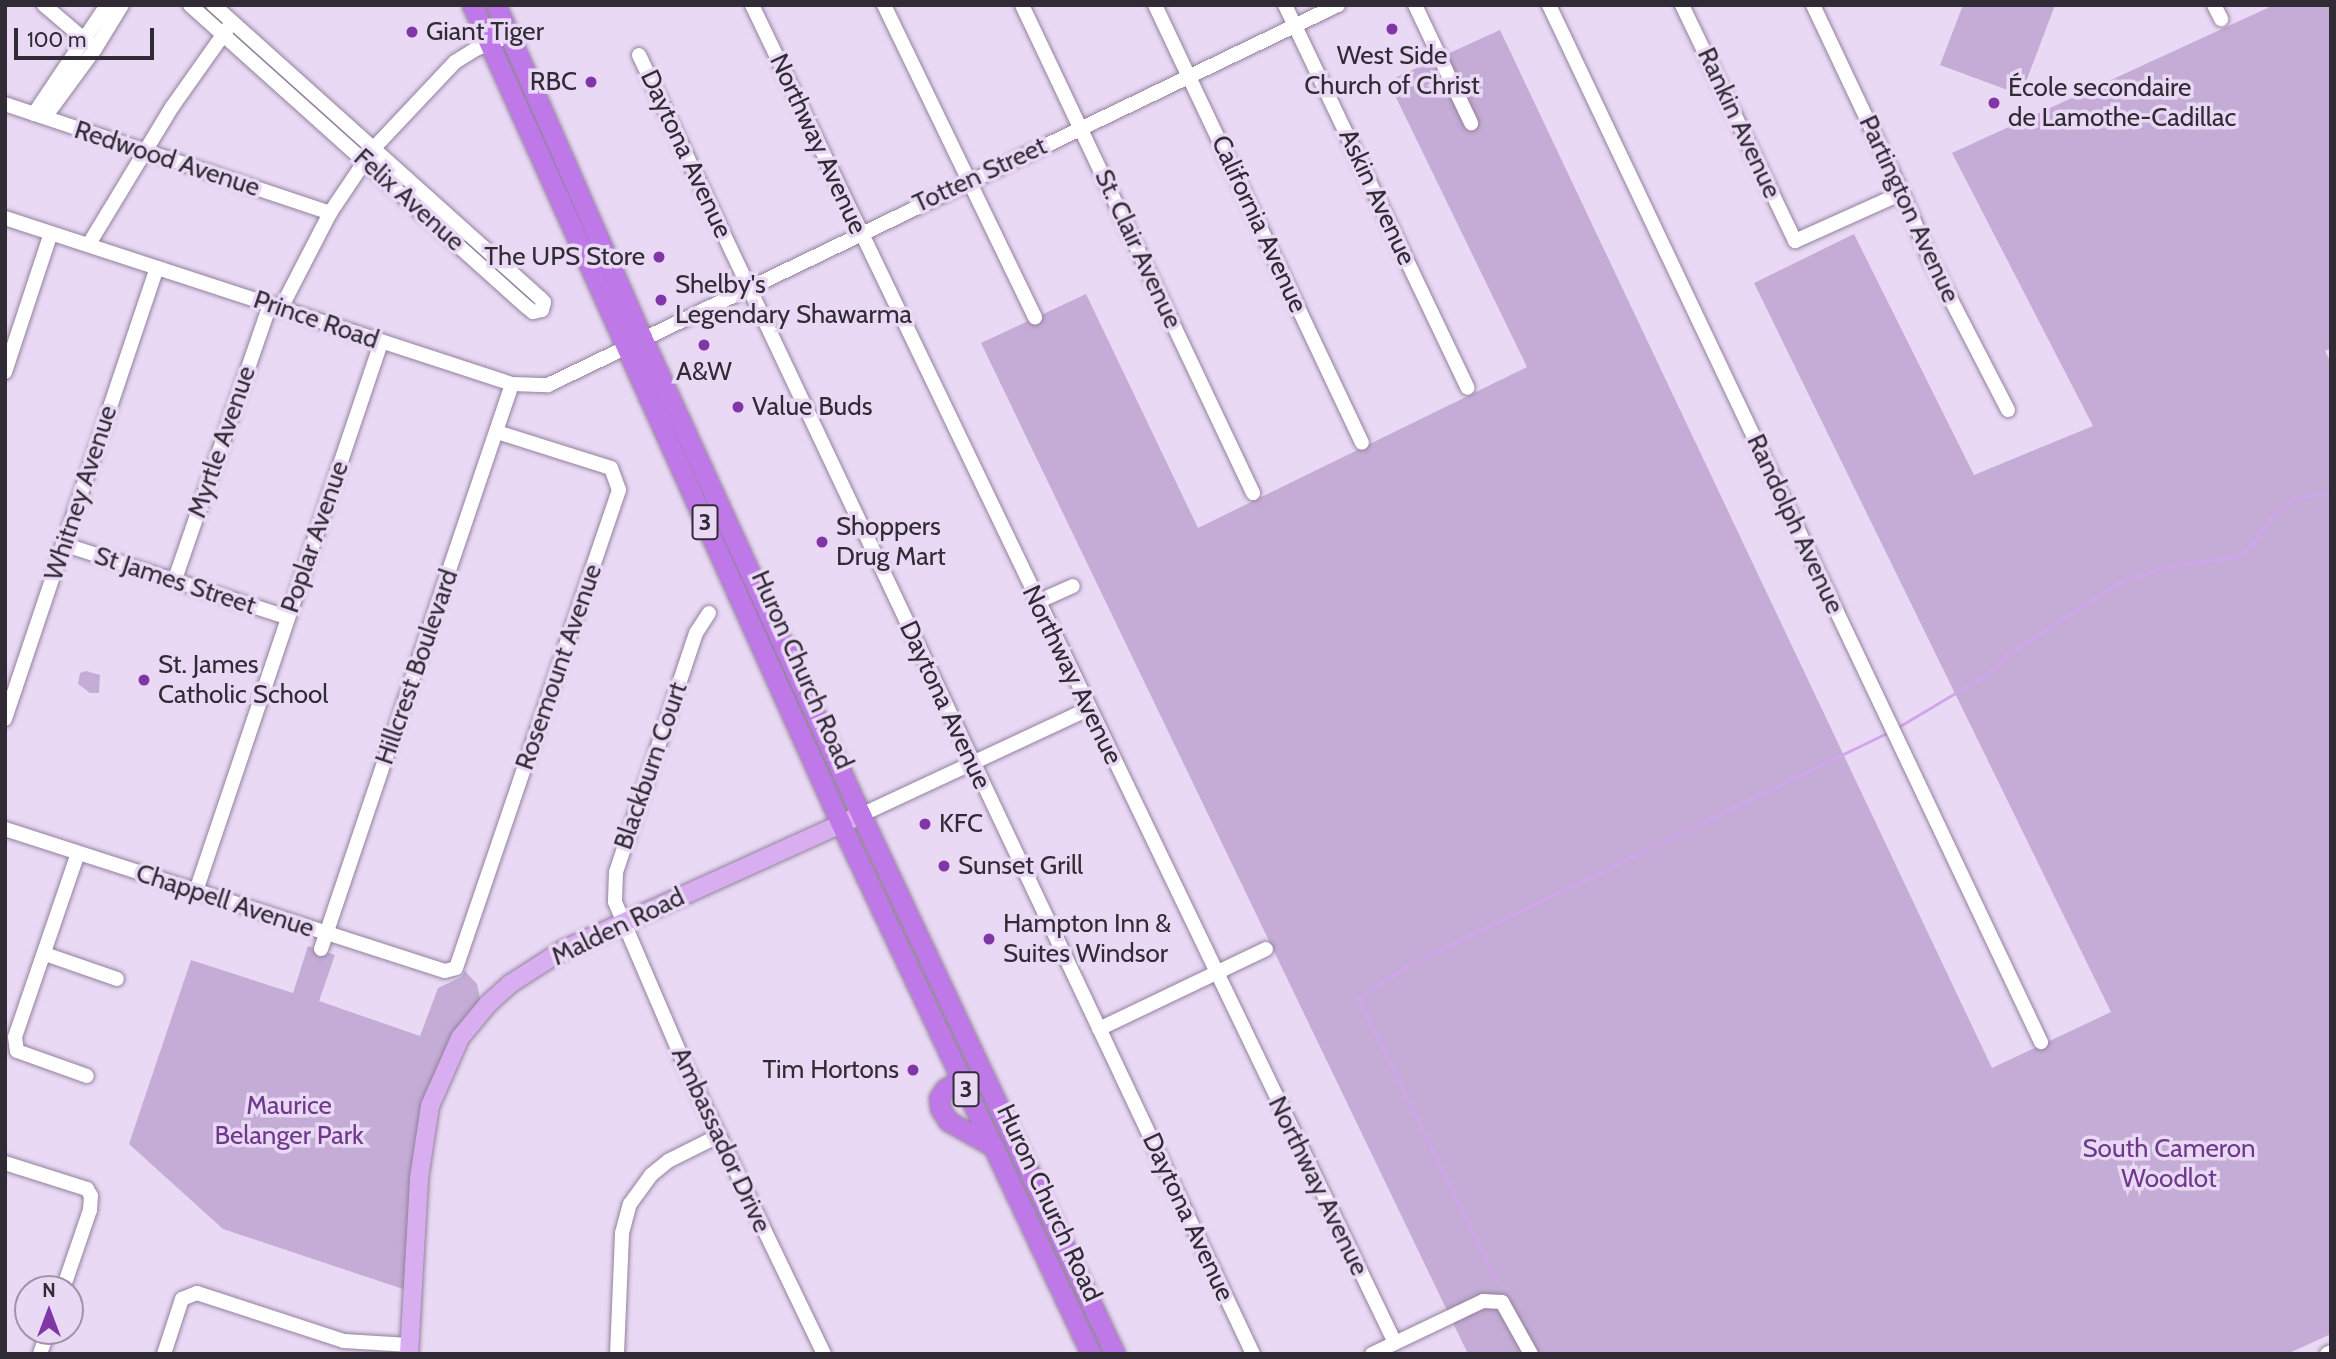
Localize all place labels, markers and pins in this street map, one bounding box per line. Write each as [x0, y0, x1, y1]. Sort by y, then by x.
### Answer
place label: Giant Tiger [426, 16, 544, 48]
marker: West Side Church of Christ [1384, 21, 1400, 37]
marker: Giant Tiger [404, 24, 420, 40]
place label: West Side Church of Christ [1304, 40, 1480, 102]
place label: RBC [530, 66, 577, 98]
place label: École secondaire de Lamothe-Cadillac [2008, 72, 2236, 134]
marker: RBC [583, 74, 599, 90]
marker: École secondaire de Lamothe-Cadillac [1986, 95, 2002, 111]
place label: The UPS Store [484, 241, 645, 273]
marker: The UPS Store [651, 249, 667, 265]
place label: Shelby's Legendary Shawarma [675, 269, 912, 330]
marker: Shelby's Legendary Shawarma [653, 292, 669, 308]
marker: A&W [696, 337, 712, 353]
place label: A&W [676, 356, 732, 388]
place label: Value Buds [752, 391, 872, 423]
marker: Value Buds [730, 399, 746, 415]
place label: Shoppers Drug Mart [836, 511, 946, 572]
marker: Shoppers Drug Mart [814, 534, 830, 550]
place label: St. James Catholic School [158, 649, 329, 710]
marker: St. James Catholic School [136, 672, 152, 688]
place label: KFC [939, 808, 983, 840]
marker: KFC [917, 816, 933, 832]
place label: Sunset Grill [958, 850, 1083, 882]
marker: Sunset Grill [936, 858, 952, 874]
place label: Hampton Inn & Suites Windsor [1003, 908, 1171, 970]
marker: Hampton Inn & Suites Windsor [981, 931, 997, 947]
place label: Tim Hortons [762, 1054, 899, 1086]
marker: Tim Hortons [905, 1062, 921, 1078]

